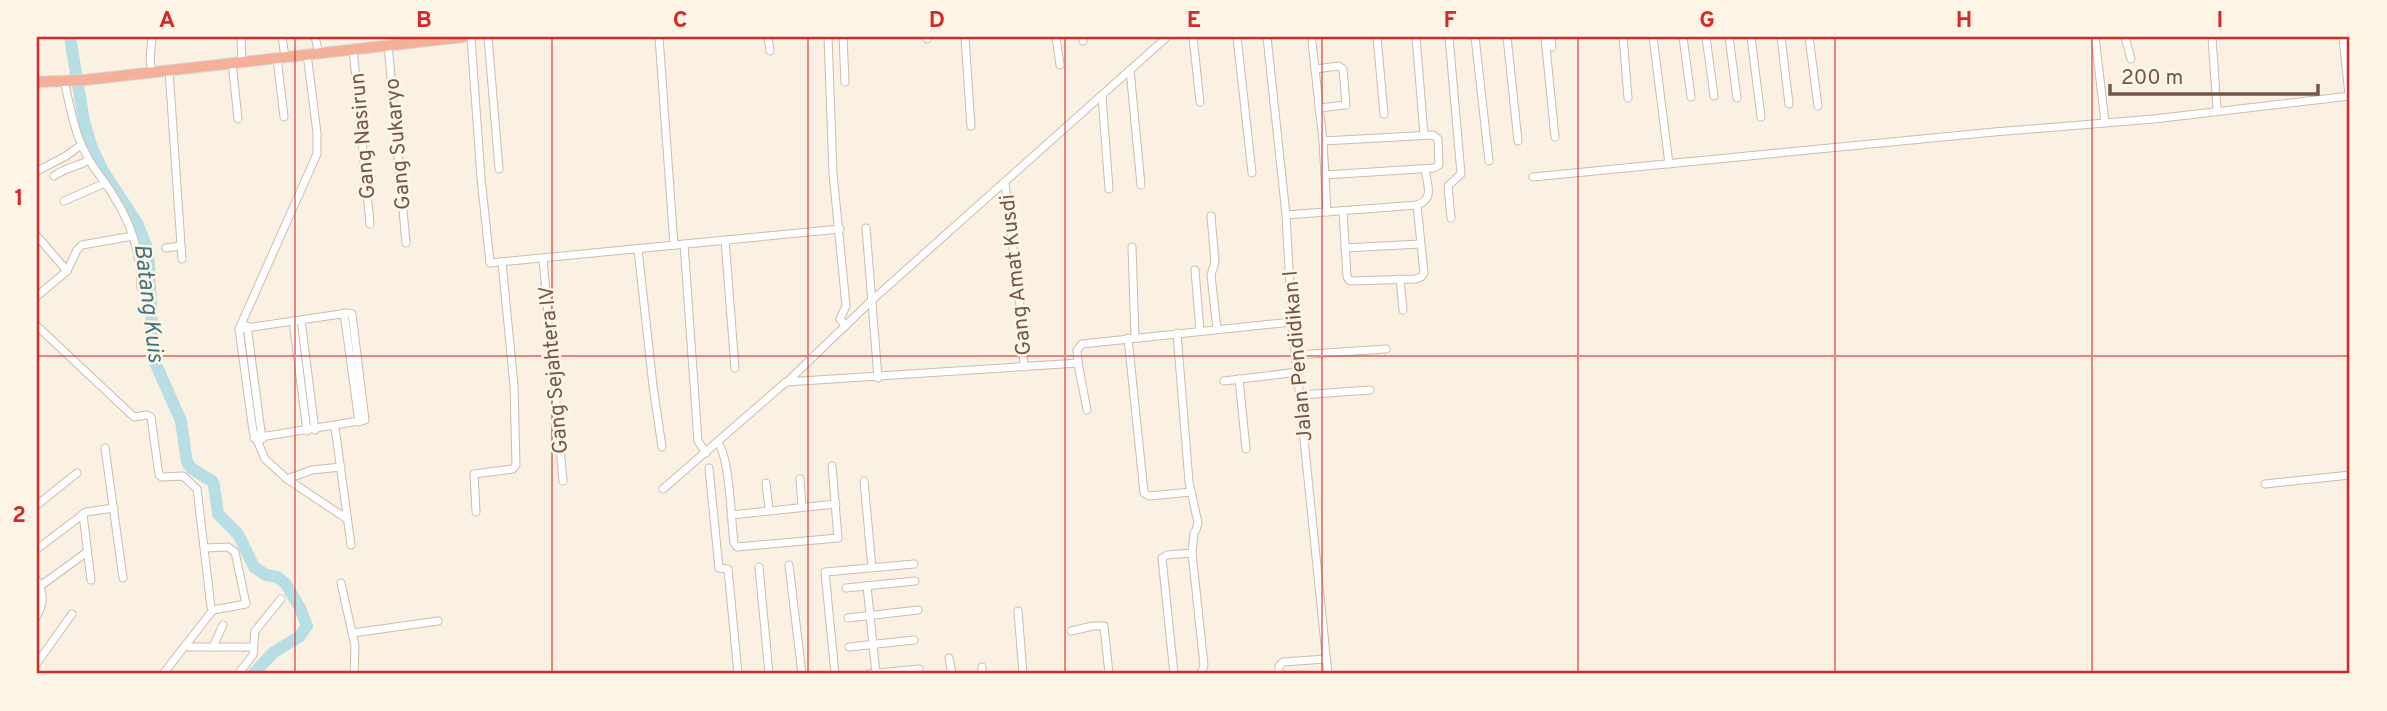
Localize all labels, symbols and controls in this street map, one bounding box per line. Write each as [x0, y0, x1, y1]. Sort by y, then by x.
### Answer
text: A [159, 7, 175, 36]
text: B [416, 7, 432, 36]
text: C [673, 7, 687, 36]
text: D [929, 7, 945, 36]
text: E [1187, 7, 1201, 36]
text: F [1443, 7, 1457, 36]
text: G [1699, 7, 1715, 36]
text: H [1956, 7, 1972, 36]
text: I [2217, 7, 2223, 36]
scale bar [2110, 52, 2319, 96]
text: 200 m [2121, 65, 2183, 92]
street label: Gang Nasirun [345, 71, 382, 200]
street label: Gang Sukaryo [379, 77, 418, 211]
text: 1 [14, 185, 24, 214]
street label: Gang Amat Kusdi [995, 193, 1038, 357]
water label: Batang Kuis [126, 242, 169, 365]
street label: Jalan Pendidikan I [1278, 269, 1319, 443]
street label: Gang Sejahtera IV [534, 285, 575, 455]
text: 2 [12, 502, 26, 531]

